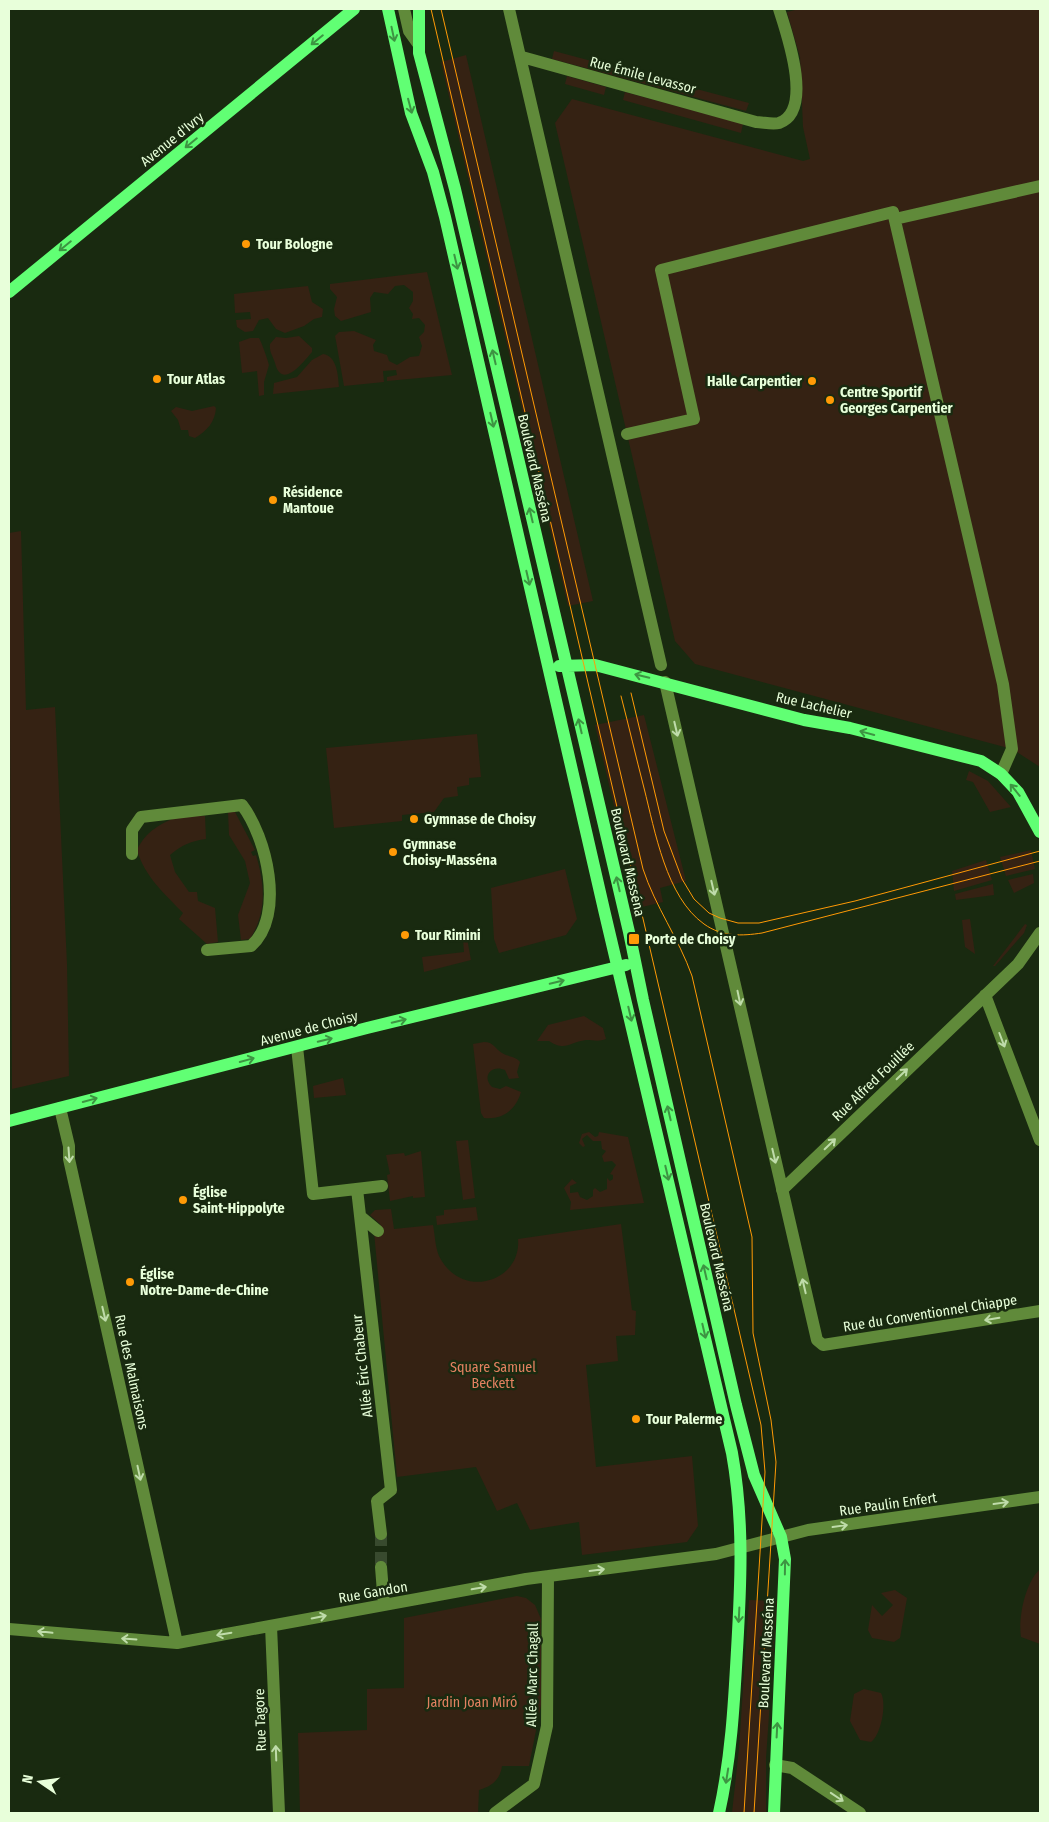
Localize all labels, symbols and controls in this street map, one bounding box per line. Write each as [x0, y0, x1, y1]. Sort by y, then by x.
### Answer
one-way arrow [389, 25, 398, 41]
one-way arrow [310, 34, 323, 46]
street label: Rue Émile Levassor [588, 52, 698, 98]
one-way arrow [406, 97, 415, 113]
street label: Avenue d'Ivry [137, 108, 208, 170]
one-way arrow [185, 138, 198, 149]
place label: Tour Bologne [256, 236, 333, 253]
marker: Tour Bologne [240, 238, 252, 250]
one-way arrow [59, 241, 72, 252]
one-way arrow [451, 253, 461, 269]
one-way arrow [489, 349, 498, 365]
place label: Tour Atlas [167, 371, 225, 388]
marker: Tour Atlas [151, 373, 163, 385]
place label: Halle Carpentier [707, 373, 803, 390]
marker: Halle Carpentier [806, 375, 818, 387]
place label: Centre Sportif Georges Carpentier [840, 384, 954, 417]
marker: Centre Sportif Georges Carpentier [824, 394, 836, 406]
one-way arrow [488, 412, 497, 428]
street label: Boulevard Masséna [514, 412, 555, 524]
place label: Résidence Mantoue [283, 484, 343, 517]
marker: Résidence Mantoue [267, 494, 279, 506]
one-way arrow [526, 508, 535, 524]
one-way arrow [524, 570, 533, 586]
one-way arrow [635, 671, 651, 680]
street label: Rue Lachelier [774, 688, 854, 723]
one-way arrow [575, 719, 584, 735]
one-way arrow [672, 721, 681, 737]
one-way arrow [860, 728, 876, 737]
one-way arrow [1010, 783, 1020, 797]
street label: Boulevard Masséna [607, 806, 648, 918]
place label: Gymnase de Choisy [424, 811, 536, 828]
marker: Gymnase de Choisy [408, 813, 420, 825]
place label: Gymnase Choisy-Masséna [403, 836, 497, 869]
marker: Gymnase Choisy-Masséna [387, 846, 399, 858]
one-way arrow [613, 877, 622, 893]
one-way arrow [709, 879, 718, 895]
place label: Tour Rimini [415, 927, 481, 944]
marker: Tour Rimini [399, 929, 411, 941]
place label: Porte de Choisy [645, 931, 736, 948]
marker: Porte de Choisy [627, 932, 641, 946]
one-way arrow [548, 977, 564, 986]
one-way arrow [735, 989, 744, 1005]
one-way arrow [626, 1006, 635, 1022]
street label: Avenue de Choisy [258, 1007, 361, 1050]
one-way arrow [391, 1015, 407, 1025]
one-way arrow [998, 1032, 1007, 1048]
one-way arrow [316, 1035, 332, 1044]
street label: Rue Alfred Fouillée [829, 1038, 918, 1125]
one-way arrow [239, 1055, 255, 1064]
one-way arrow [896, 1068, 908, 1080]
one-way arrow [81, 1095, 97, 1104]
one-way arrow [664, 1106, 673, 1122]
one-way arrow [823, 1138, 836, 1150]
one-way arrow [65, 1147, 74, 1163]
one-way arrow [770, 1148, 779, 1164]
one-way arrow [663, 1164, 672, 1180]
place label: Église Saint-Hippolyte [193, 1183, 285, 1217]
marker: Église Saint-Hippolyte [177, 1194, 189, 1206]
street label: Boulevard Masséna [696, 1201, 737, 1313]
one-way arrow [700, 1264, 709, 1280]
place label: Église Notre-Dame-de-Chine [140, 1265, 269, 1299]
marker: Église Notre-Dame-de-Chine [124, 1276, 136, 1288]
one-way arrow [799, 1278, 808, 1294]
street label: Rue du Conventionnel Chiappe [842, 1291, 1018, 1336]
one-way arrow [100, 1305, 109, 1321]
street label: Rue des Malmaisons [111, 1313, 152, 1431]
street label: Allée Éric Chabeur [348, 1313, 376, 1419]
one-way arrow [984, 1314, 1000, 1324]
one-way arrow [700, 1323, 709, 1339]
park label: Square Samuel Beckett [450, 1359, 536, 1392]
place label: Tour Palerme [646, 1411, 722, 1428]
marker: Tour Palerme [630, 1413, 642, 1425]
one-way arrow [135, 1464, 144, 1480]
street label: Rue Paulin Enfert [838, 1489, 938, 1520]
one-way arrow [993, 1498, 1009, 1508]
one-way arrow [832, 1521, 848, 1531]
one-way arrow [780, 1560, 790, 1576]
one-way arrow [588, 1565, 604, 1575]
street label: Rue Gandon [337, 1578, 409, 1607]
one-way arrow [471, 1582, 487, 1592]
street label: Boulevard Masséna [755, 1597, 778, 1709]
one-way arrow [735, 1606, 744, 1622]
one-way arrow [311, 1611, 327, 1621]
street label: Allée Marc Chagall [523, 1623, 542, 1727]
one-way arrow [38, 1628, 54, 1637]
one-way arrow [217, 1630, 233, 1640]
one-way arrow [122, 1635, 138, 1644]
street label: Rue Tagore [251, 1688, 270, 1752]
park label: Jardin Joan Miró [427, 1694, 517, 1711]
one-way arrow [772, 1722, 781, 1738]
one-way arrow [272, 1745, 281, 1761]
north arrow [15, 1757, 65, 1807]
one-way arrow [721, 1768, 731, 1784]
text: N [19, 1773, 37, 1785]
one-way arrow [830, 1792, 844, 1802]

